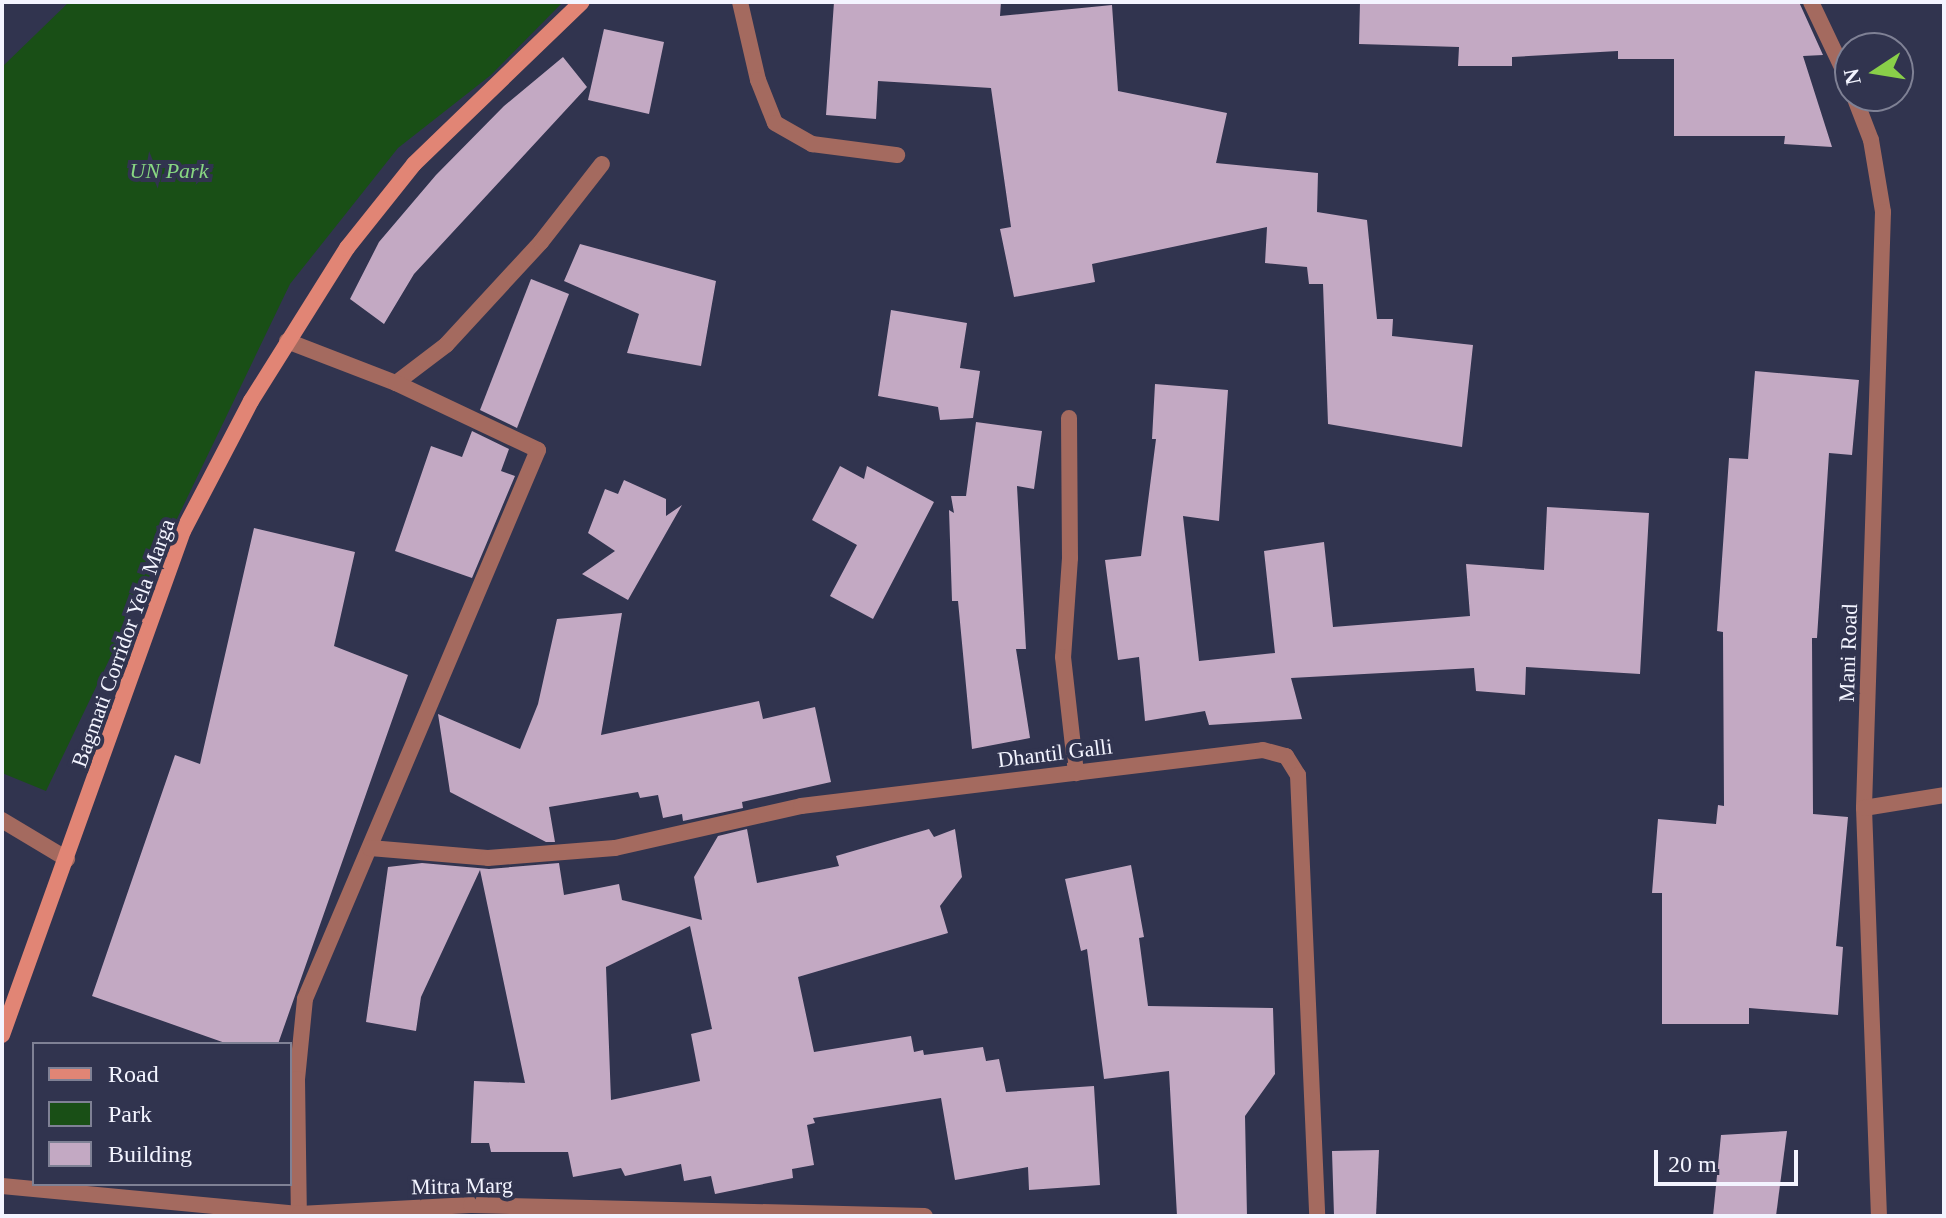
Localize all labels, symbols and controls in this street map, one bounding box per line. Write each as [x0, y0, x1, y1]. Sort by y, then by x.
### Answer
north arrow [1834, 32, 1914, 112]
text: N [1838, 66, 1866, 87]
park label: UN Park [126, 158, 212, 184]
street label: Bagmati Corridor Yela Marga [59, 498, 187, 788]
street label: Mani Road [1833, 597, 1863, 709]
street label: Dhantil Galli [991, 732, 1119, 774]
legend [32, 1042, 292, 1186]
text: Road [108, 1061, 159, 1087]
text: Park [108, 1101, 152, 1127]
scale bar [1658, 1134, 1802, 1184]
text: Building [108, 1141, 192, 1167]
text: 20 m [1668, 1151, 1717, 1177]
street label: Mitra Marg [404, 1172, 520, 1200]

